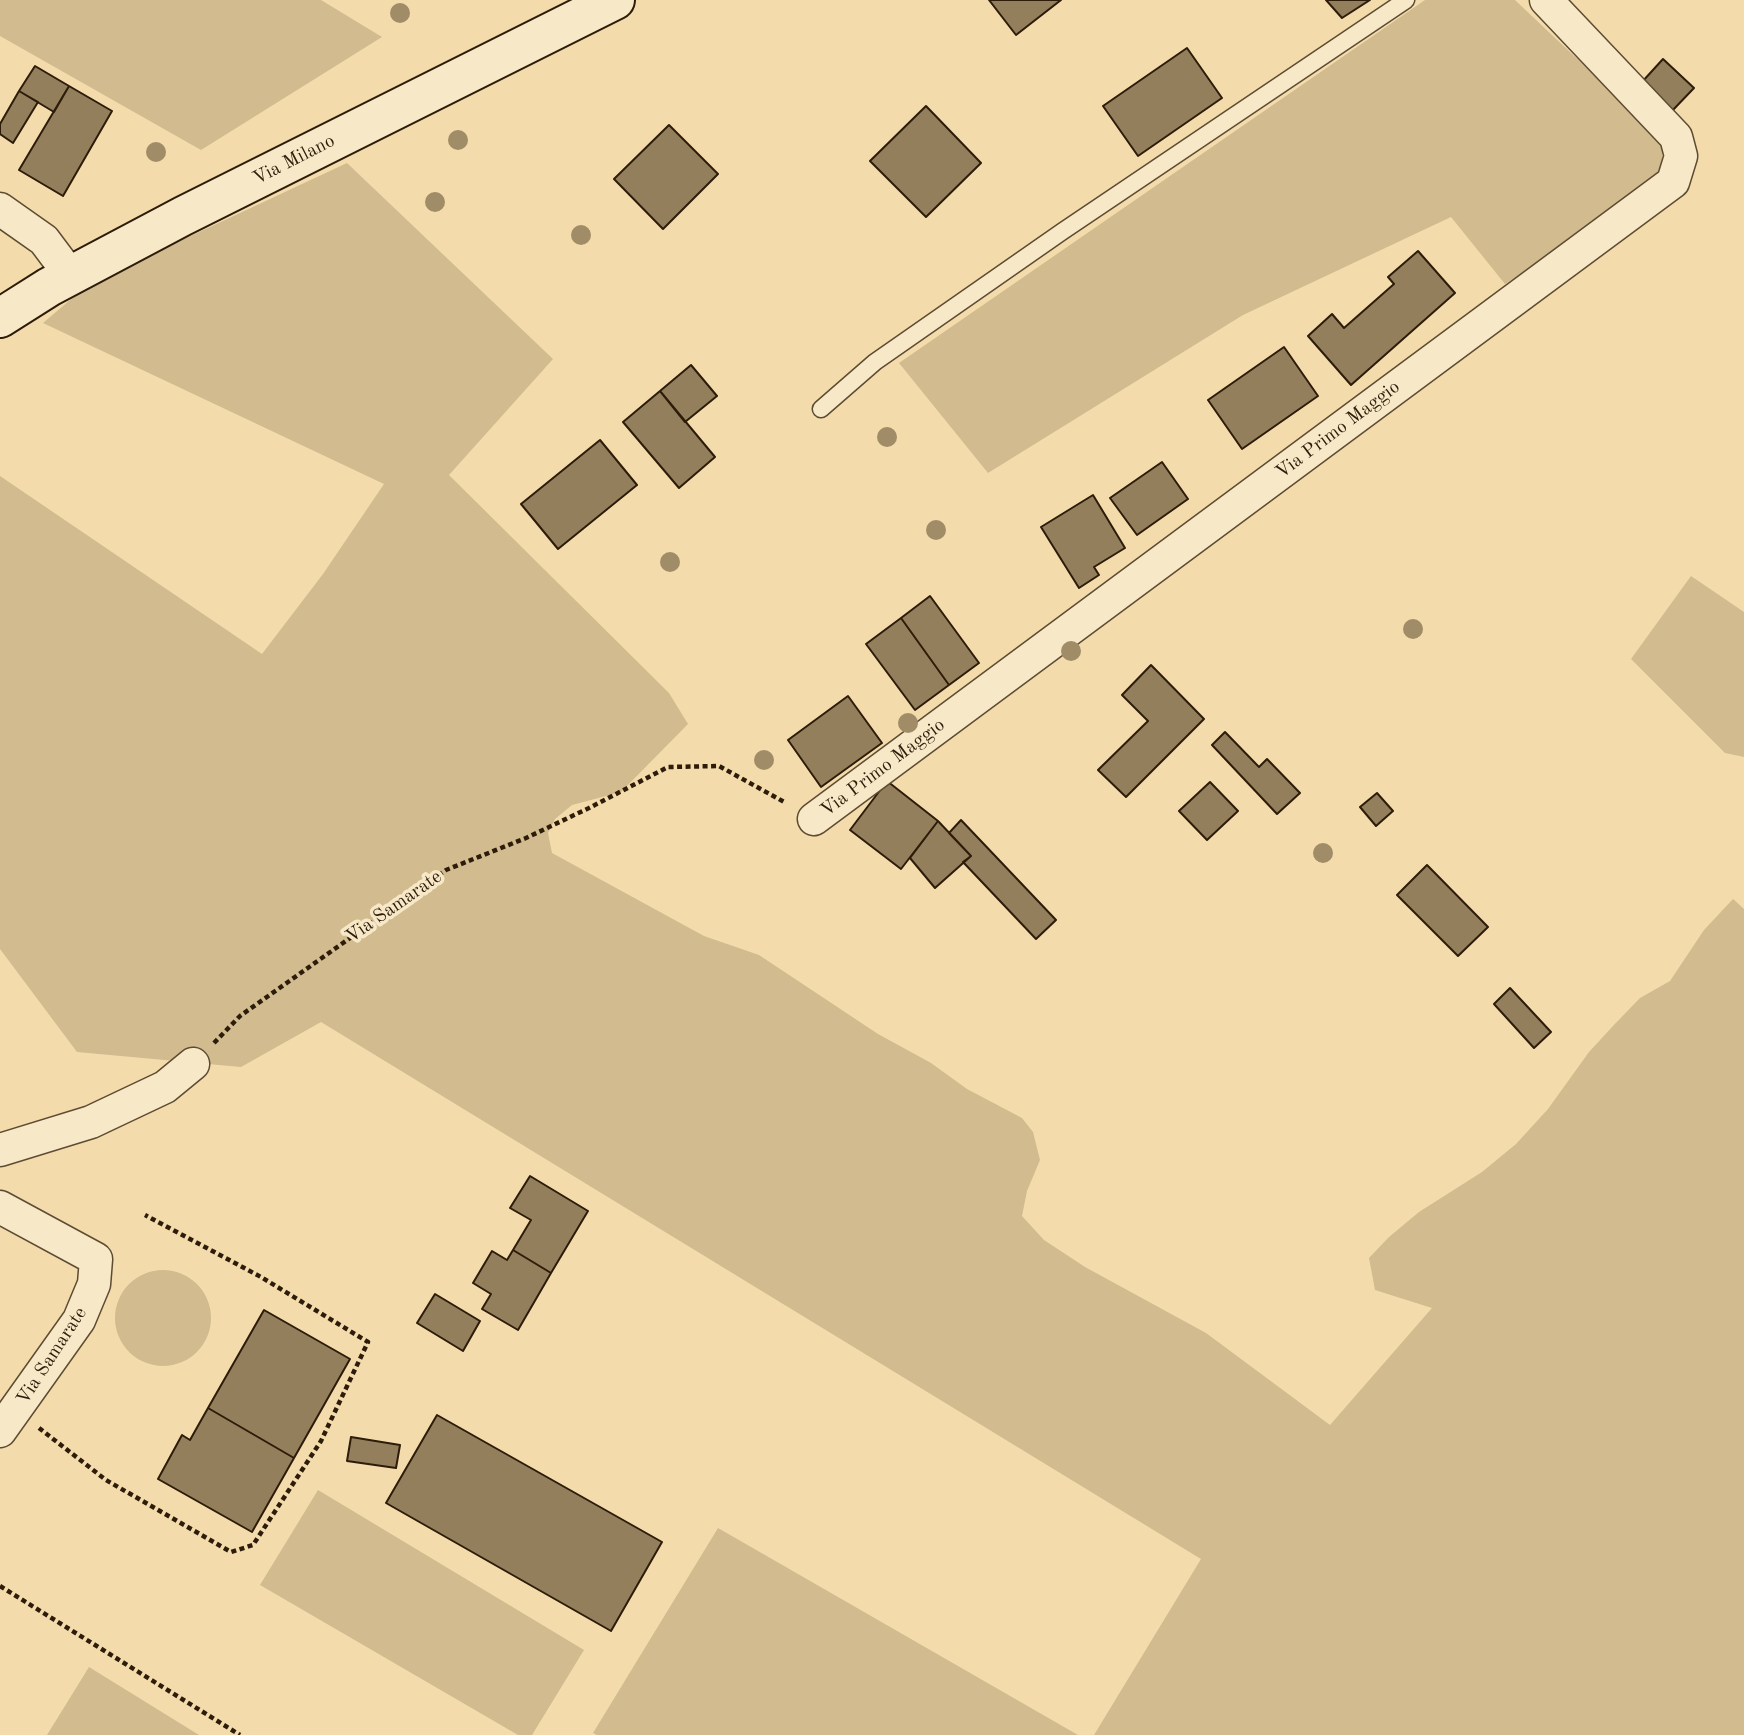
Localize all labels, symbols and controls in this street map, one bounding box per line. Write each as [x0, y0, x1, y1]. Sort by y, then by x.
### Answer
street label: Via Milano [249, 130, 339, 190]
street label: Via Primo Maggio [1271, 376, 1405, 484]
street label: Via Primo Maggio [816, 714, 950, 822]
street label: Via Samarate [342, 866, 446, 948]
street label: Via Samarate [12, 1303, 92, 1409]

